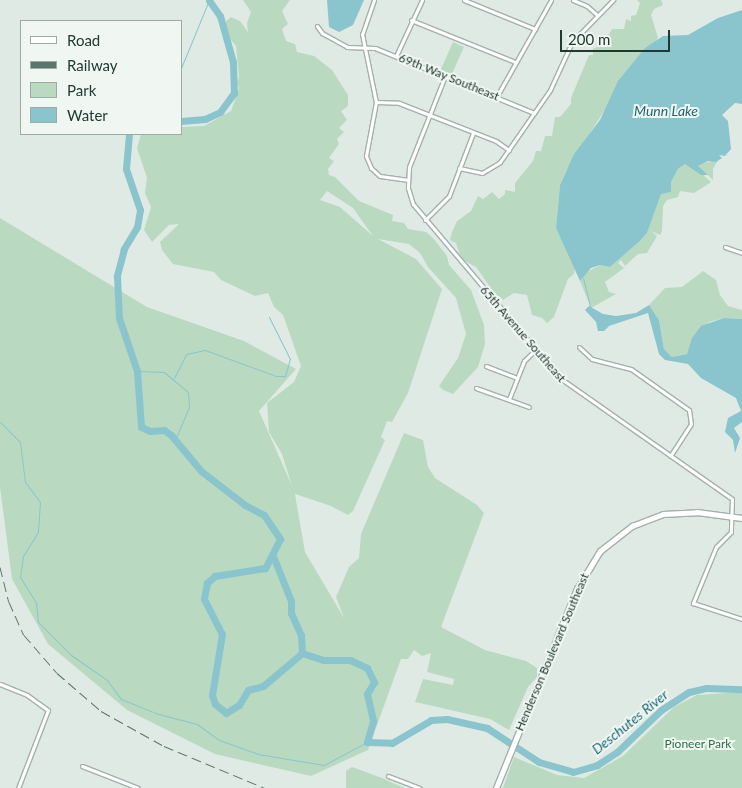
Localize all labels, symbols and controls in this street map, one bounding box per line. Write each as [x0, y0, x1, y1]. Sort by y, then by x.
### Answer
legend [20, 20, 182, 135]
scale bar [562, 20, 672, 52]
text: 200 m [568, 30, 610, 48]
text: Road [67, 31, 100, 49]
street label: 69th Way Southeast [396, 50, 502, 104]
text: Railway [67, 56, 118, 74]
text: Park [67, 81, 96, 99]
water label: Munn Lake [634, 103, 698, 119]
text: Water [67, 106, 108, 124]
street label: 65th Avenue Southeast [477, 283, 569, 385]
street label: Henderson Boulevard Southeast [512, 571, 592, 733]
water label: Deschutes River [589, 686, 671, 758]
park label: Pioneer Park [664, 737, 732, 751]

